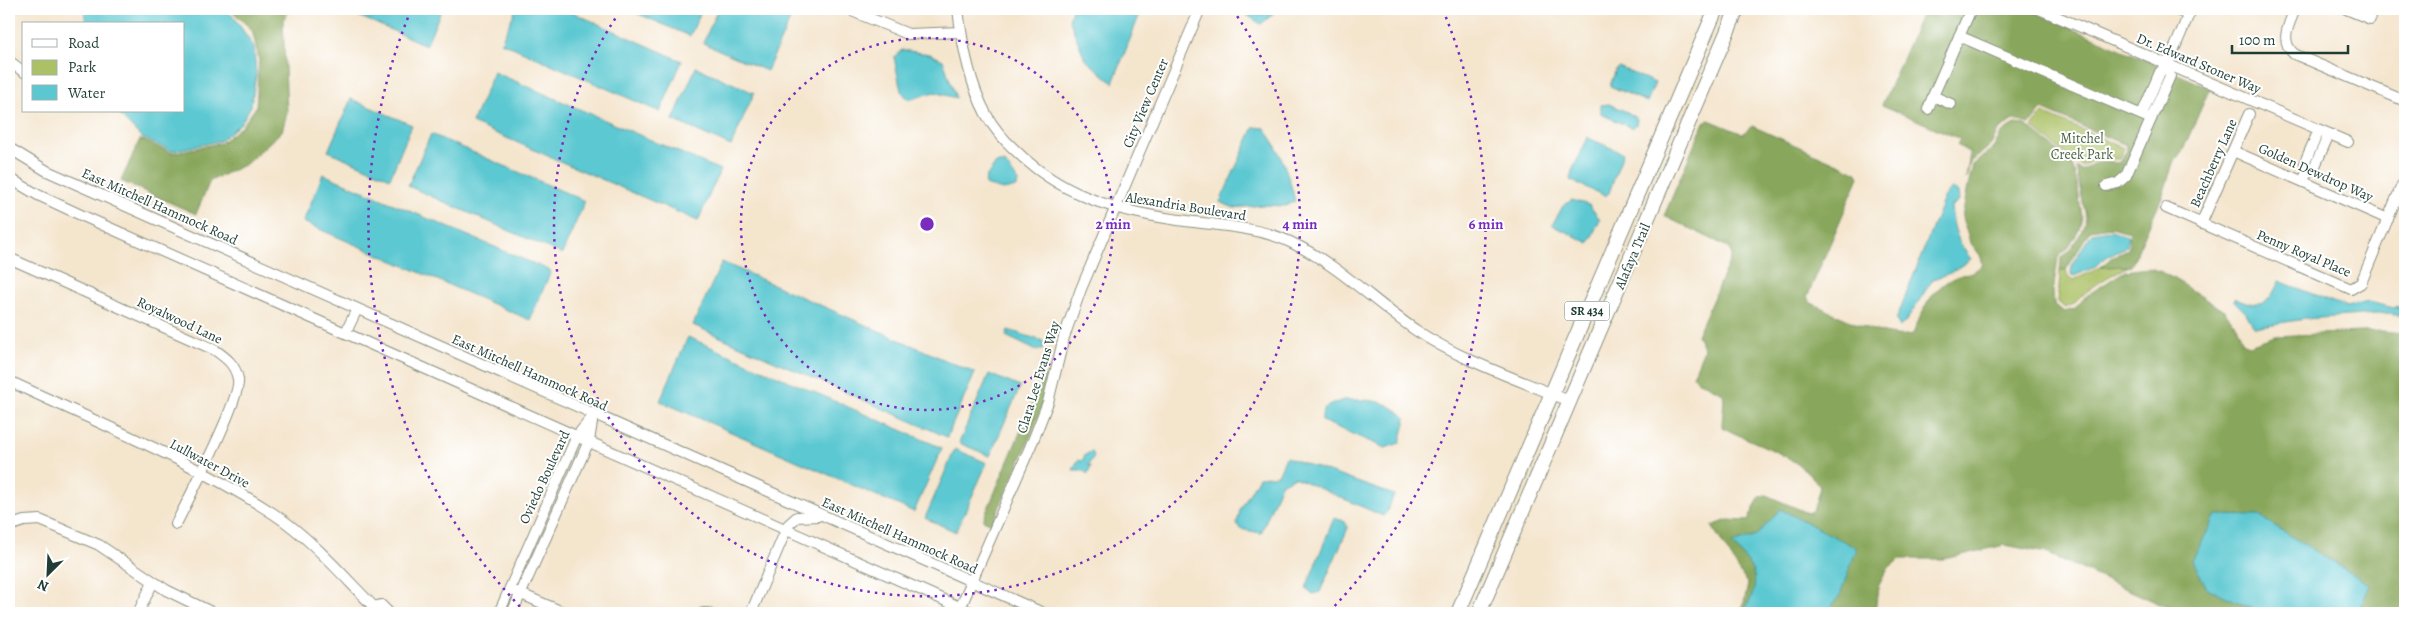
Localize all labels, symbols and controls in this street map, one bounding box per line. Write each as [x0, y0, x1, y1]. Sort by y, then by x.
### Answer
legend [22, 22, 185, 112]
scale bar [2232, 22, 2348, 54]
street label: Dr. Edward Stoner Way [2134, 29, 2265, 99]
text: 100 m [2239, 30, 2276, 50]
text: Road [68, 33, 100, 53]
street label: City View Center [1118, 55, 1173, 151]
text: Park [68, 57, 97, 77]
text: Water [67, 83, 105, 103]
street label: Beachberry Lane [2185, 116, 2242, 211]
park label: Mitchel Creek Park [2051, 129, 2113, 164]
street label: Golden Dewdrop Way [2255, 139, 2377, 207]
street label: East Mitchell Hammock Road [79, 163, 241, 250]
street label: Alexandria Boulevard [1123, 187, 1248, 225]
text: 2 min [1095, 214, 1131, 234]
text: 4 min [1282, 214, 1318, 234]
text: 6 min [1469, 214, 1504, 234]
centre of rings [918, 215, 936, 233]
street label: Alafaya Trail [1610, 220, 1655, 293]
street label: Penny Royal Place [2254, 225, 2354, 282]
street label: Royalwood Lane [134, 292, 226, 349]
road number: SR 434 [1564, 302, 1610, 321]
street label: Clara Lee Evans Way [1012, 318, 1065, 436]
street label: East Mitchell Hammock Road [449, 329, 611, 416]
street label: Oviedo Boulevard [514, 427, 575, 527]
street label: Lullwater Drive [166, 434, 253, 493]
street label: East Mitchell Hammock Road [819, 492, 981, 579]
north arrow [22, 550, 72, 600]
text: N [34, 575, 51, 596]

